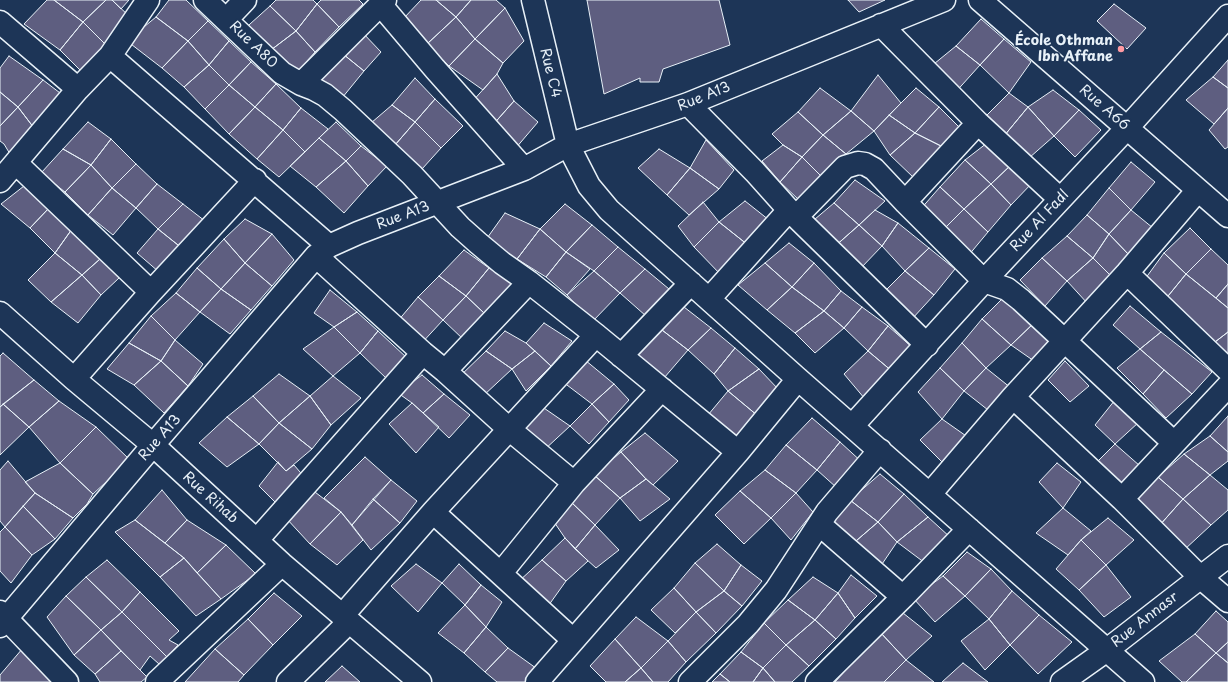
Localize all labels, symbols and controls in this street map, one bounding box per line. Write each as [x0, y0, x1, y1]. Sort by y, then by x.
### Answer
street label: Rue A80 [226, 18, 280, 72]
place label: École Othman Ibn Affane [1015, 33, 1113, 66]
marker: École Othman Ibn Affane [1116, 44, 1126, 54]
street label: Rue C4 [536, 47, 564, 99]
street label: Rue A13 [675, 79, 733, 115]
street label: Rue A66 [1076, 82, 1132, 134]
street label: Rue Al Fadl [1007, 187, 1073, 255]
street label: Rue A13 [374, 198, 432, 234]
street label: Rue A13 [135, 411, 185, 465]
street label: Rue Rihab [179, 469, 241, 527]
street label: Rue Annasr [1108, 589, 1182, 651]

